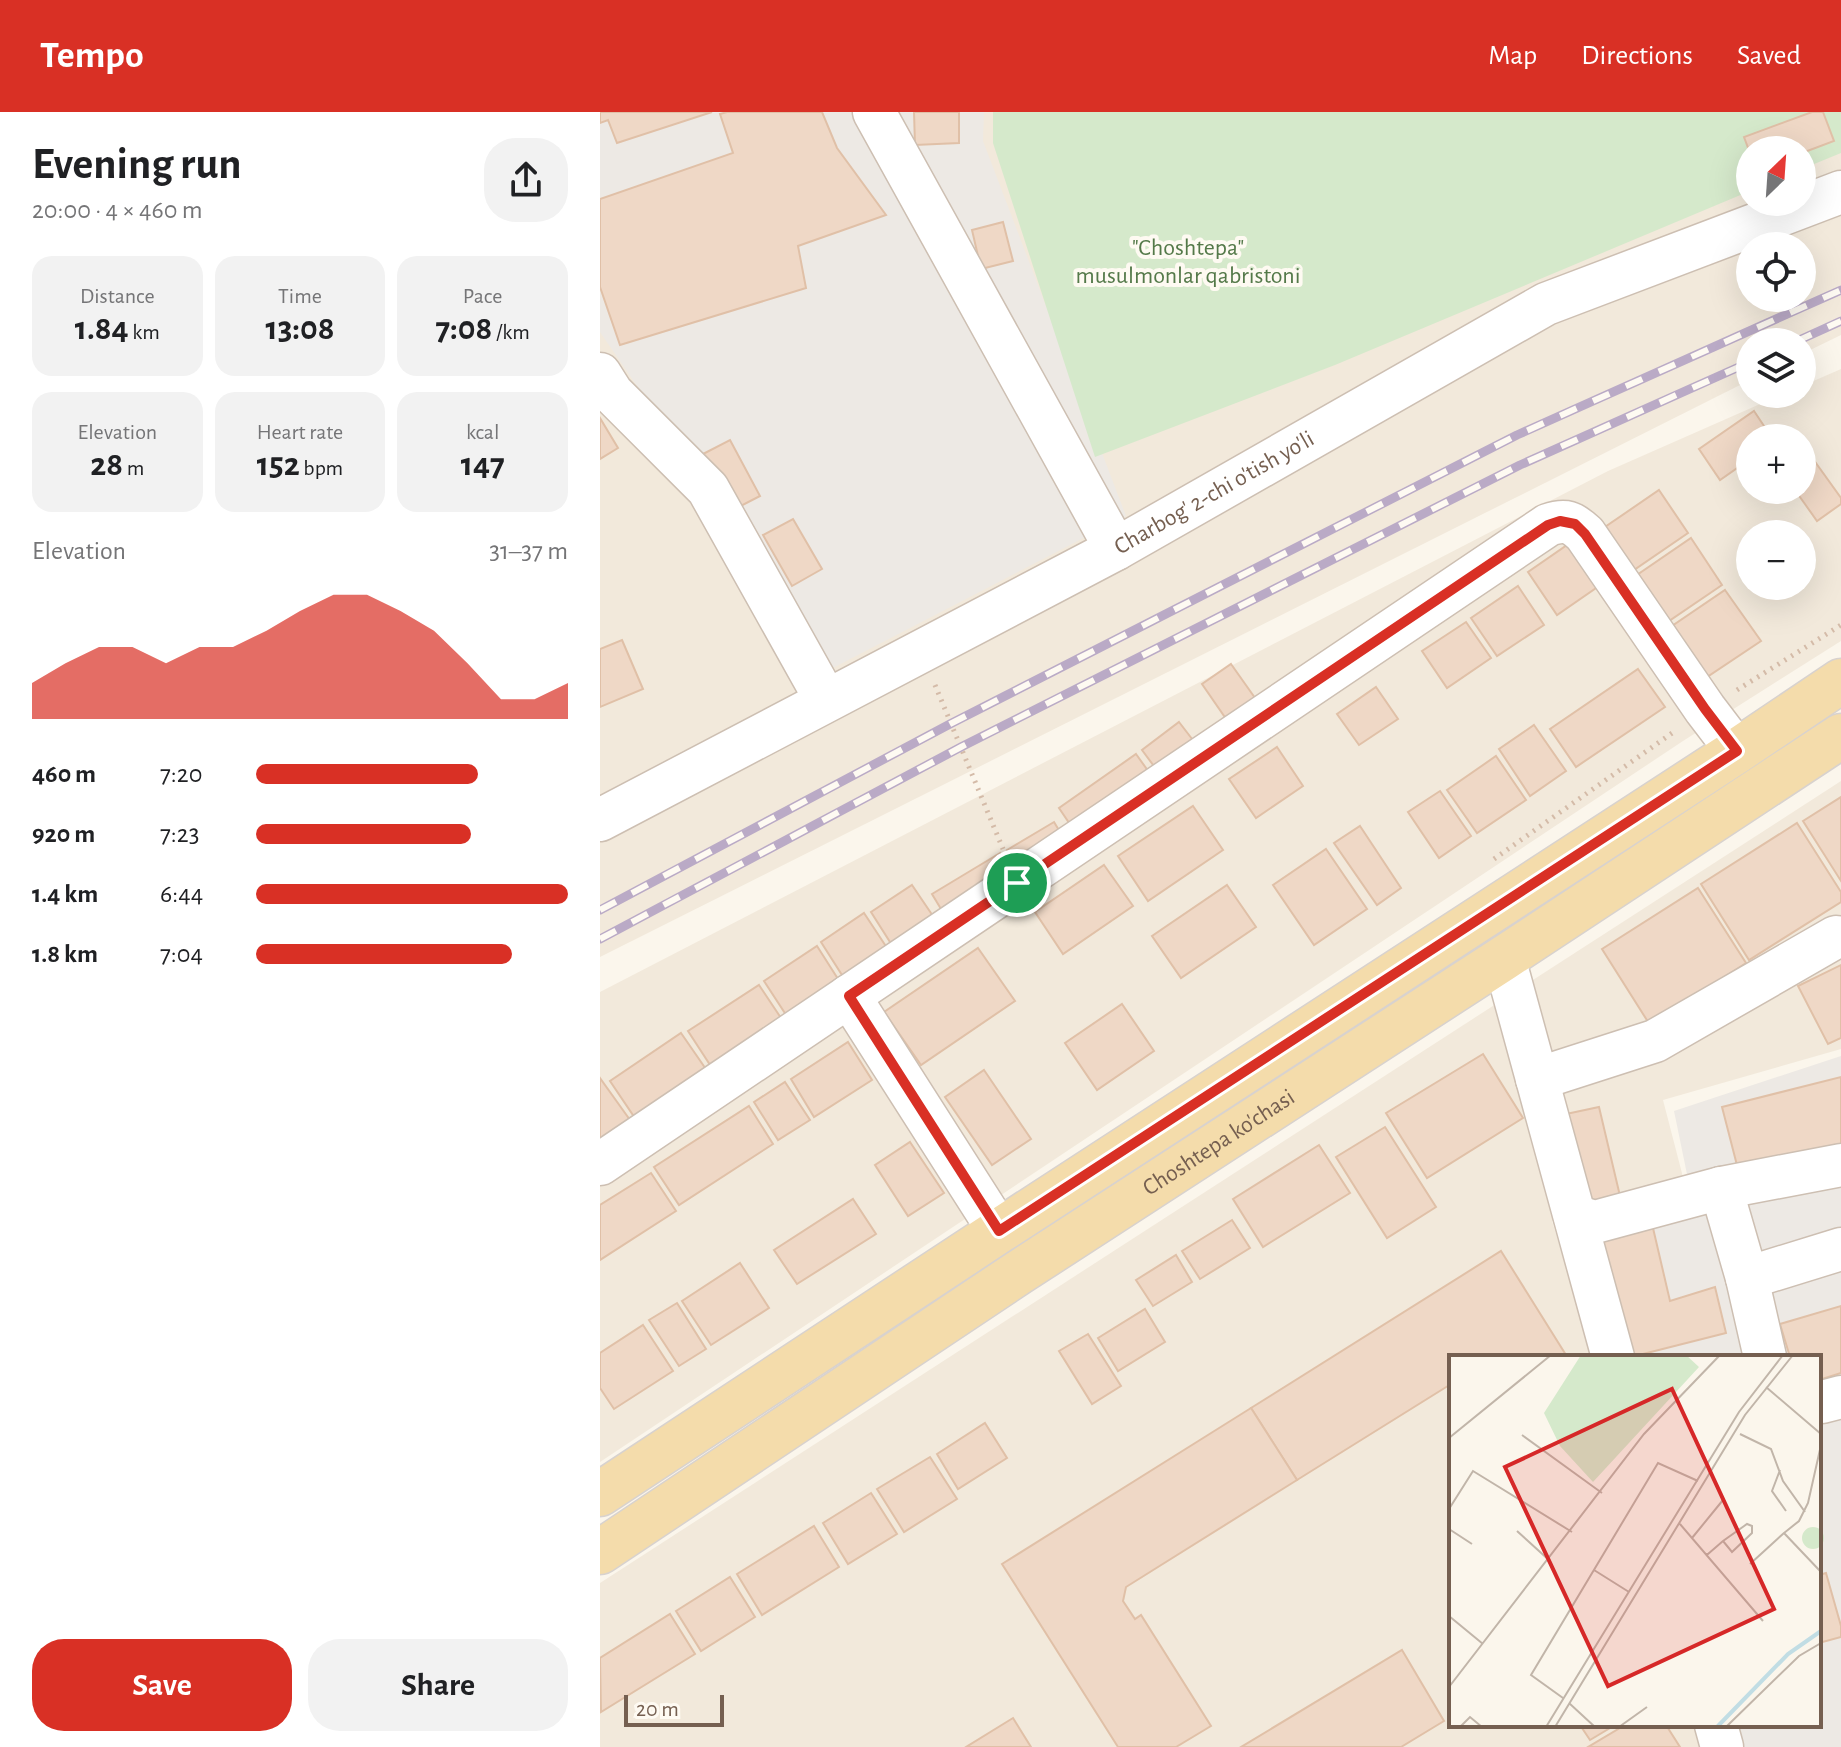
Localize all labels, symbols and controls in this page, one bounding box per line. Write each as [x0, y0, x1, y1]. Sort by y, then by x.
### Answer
text: Tempo [40, 37, 144, 75]
text: Map [1488, 42, 1537, 70]
text: Directions [1581, 42, 1693, 70]
text: Saved [1737, 42, 1801, 70]
north arrow [1736, 136, 1816, 216]
map controls [1736, 136, 1816, 600]
button: share [484, 138, 568, 222]
text: Evening run [32, 143, 241, 187]
text: 20:00 · 4 × 460 m [32, 197, 203, 223]
button: locate [1736, 232, 1816, 312]
park label: "Choshtepa" musulmonlar qabristoni [1075, 236, 1301, 288]
text: Distance [80, 285, 155, 307]
text: Time [278, 285, 322, 307]
text: Pace [463, 285, 502, 307]
text: 1.84 [75, 312, 129, 346]
text: 13:08 [265, 312, 335, 346]
text: 7:08 [435, 312, 492, 346]
text: km [129, 321, 160, 343]
text: /km [492, 321, 530, 343]
button: layers [1736, 328, 1816, 408]
text: Elevation [78, 421, 157, 443]
text: Heart rate [257, 421, 343, 443]
text: kcal [466, 421, 499, 443]
button: + [1736, 424, 1816, 504]
street label: Charbog' 2-chi o'tish yo'li [1110, 427, 1318, 559]
text: 28 [90, 448, 123, 482]
text: 152 [257, 448, 300, 482]
text: 147 [461, 448, 505, 482]
text: m [123, 457, 144, 479]
text: bpm [300, 457, 343, 479]
button: − [1736, 520, 1816, 600]
text: Elevation [32, 538, 126, 564]
text: 31–37 m [489, 538, 568, 564]
text: 460 m [32, 761, 96, 787]
text: 7:20 [160, 761, 202, 787]
text: 920 m [32, 821, 95, 847]
text: 7:23 [160, 821, 199, 847]
pin [983, 849, 1051, 917]
icon: arrive [995, 861, 1039, 905]
text: 1.4 km [32, 881, 98, 907]
text: 6:44 [160, 881, 203, 907]
text: 1.8 km [32, 941, 98, 967]
text: 7:04 [160, 941, 203, 967]
street label: Choshtepa ko'chasi [1139, 1085, 1299, 1201]
inset map [1449, 1355, 1821, 1727]
button: Save [32, 1639, 292, 1731]
button: Share [308, 1639, 568, 1731]
scale bar [624, 1691, 724, 1727]
text: 20 m [636, 1698, 679, 1720]

